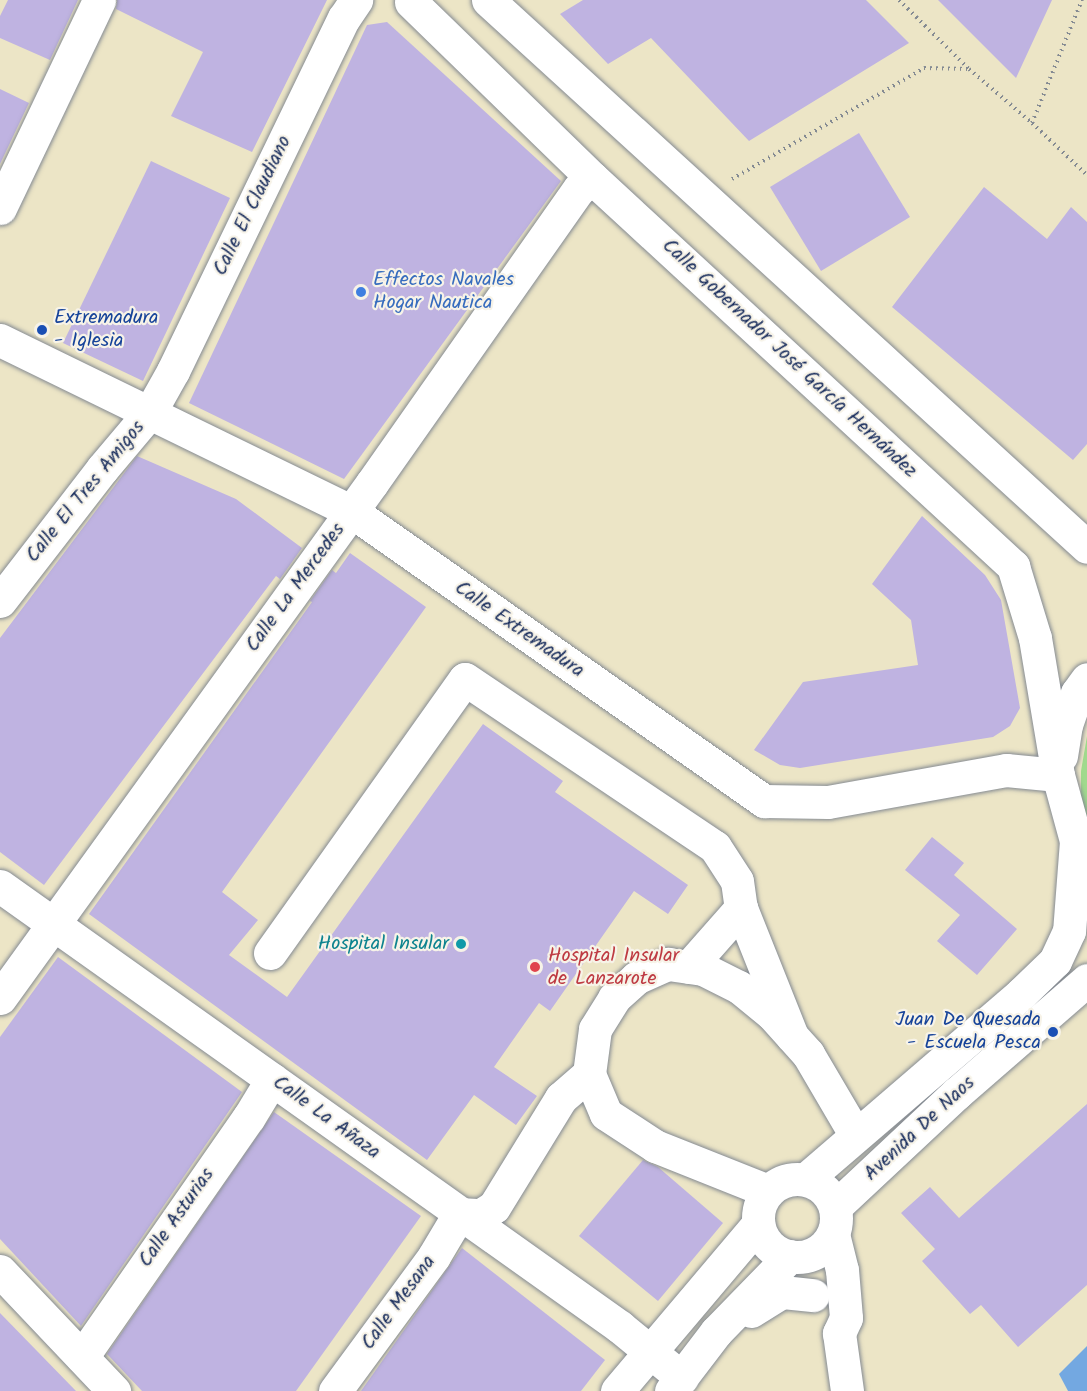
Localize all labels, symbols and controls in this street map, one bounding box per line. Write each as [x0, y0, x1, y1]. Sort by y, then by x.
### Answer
street label: Calle El Claudiano [209, 132, 297, 280]
street label: Calle Gobernador José García Hernández [657, 234, 921, 484]
place label: Effectos Navales Hogar Nautica [373, 268, 514, 315]
marker: Effectos Navales Hogar Nautica [354, 285, 368, 299]
place label: Extremadura - Iglesia [54, 306, 158, 353]
marker: Extremadura - Iglesia [35, 323, 49, 337]
street label: Calle El Tres Amigos [21, 416, 151, 568]
street label: Calle La Mercedes [241, 519, 351, 657]
street label: Calle Extremadura [450, 576, 588, 684]
place label: Hospital Insular [318, 932, 449, 956]
marker: Hospital Insular [454, 937, 468, 951]
place label: Hospital Insular de Lanzarote [548, 944, 679, 991]
marker: Hospital Insular de Lanzarote [526, 958, 544, 976]
place label: Juan De Quesada - Escuela Pesca [895, 1008, 1041, 1055]
marker: Juan De Quesada - Escuela Pesca [1046, 1025, 1060, 1039]
street label: Calle La Añaza [268, 1071, 384, 1165]
street label: Avenida De Naos [860, 1072, 980, 1186]
street label: Calle Asturias [134, 1164, 220, 1272]
street label: Calle Mesana [357, 1251, 441, 1355]

